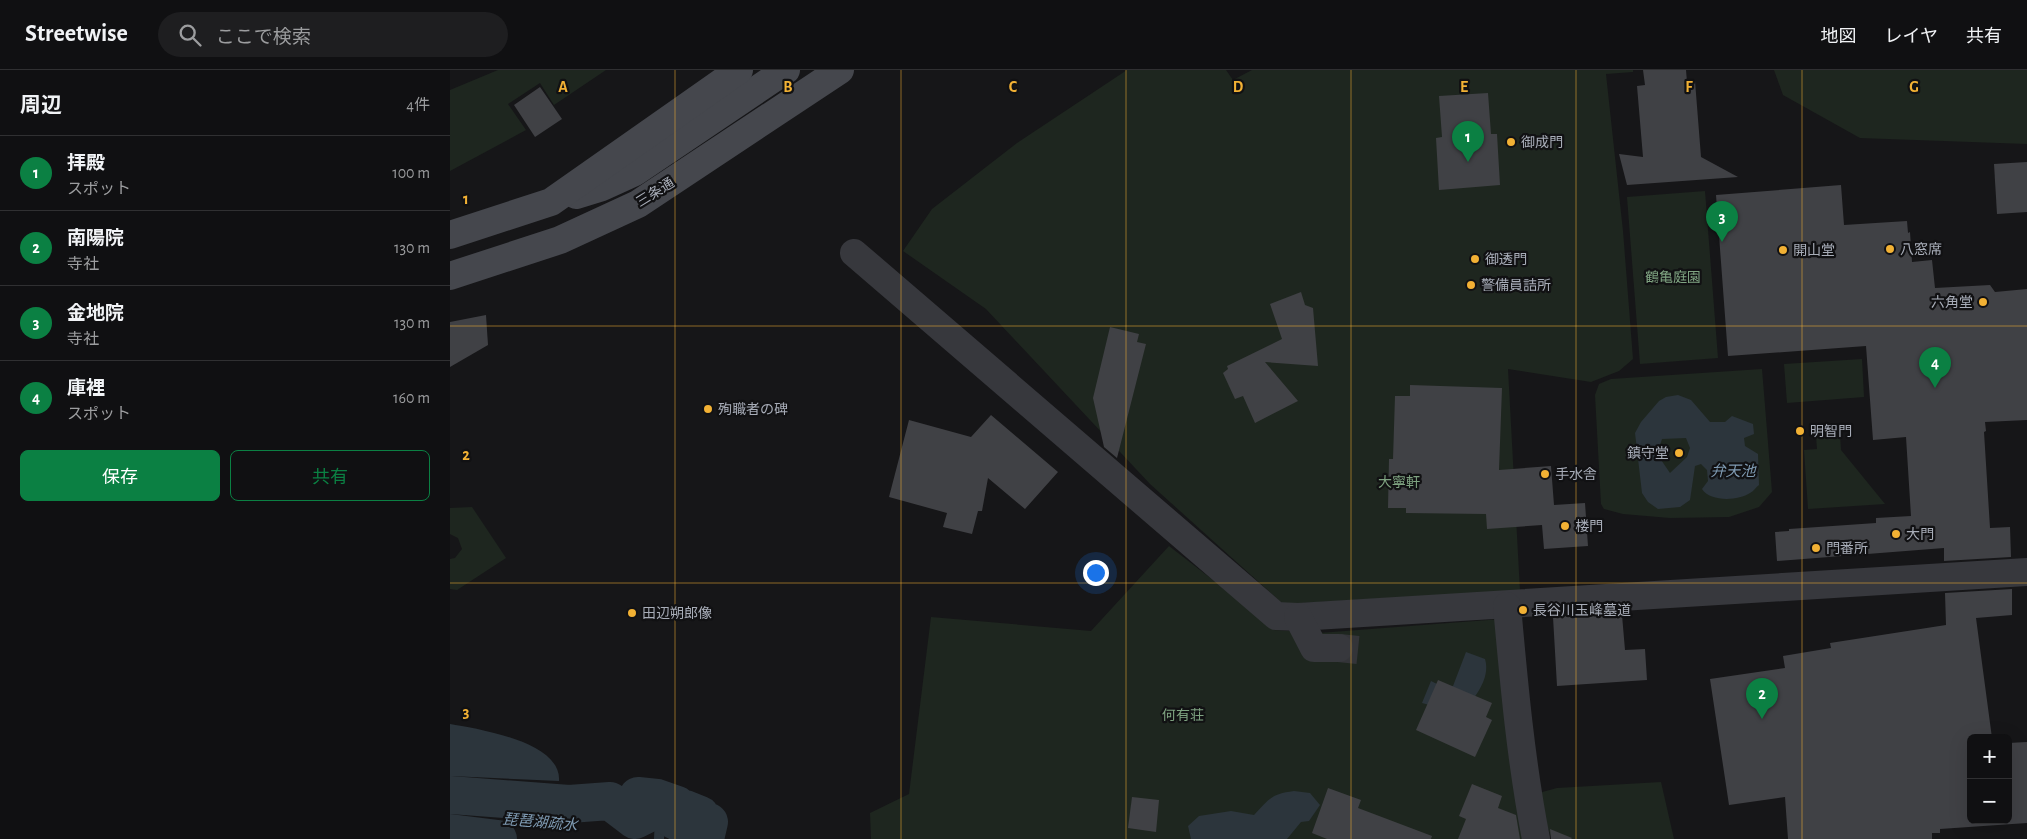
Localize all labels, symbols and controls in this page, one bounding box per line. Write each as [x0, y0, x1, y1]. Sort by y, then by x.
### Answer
search box [158, 12, 508, 57]
icon: search [176, 21, 204, 49]
text: Streetwise [25, 22, 128, 46]
text: ここで検索 [216, 28, 311, 47]
text: 地図 [1821, 28, 1857, 46]
text: レイヤ [1885, 28, 1938, 46]
text: 共有 [1966, 28, 2002, 46]
text: A [558, 79, 568, 95]
text: B [783, 79, 793, 95]
text: C [1009, 79, 1018, 95]
text: D [1233, 79, 1244, 95]
text: E [1460, 79, 1468, 95]
text: F [1685, 79, 1693, 95]
text: G [1909, 79, 1919, 95]
text: 周辺 [20, 95, 62, 116]
text: 4件 [406, 97, 430, 113]
pin: 1 [1452, 121, 1484, 162]
place label: 御成門 [1521, 135, 1563, 150]
marker: 御成門 [1505, 136, 1517, 148]
text: 拝殿 [67, 154, 105, 173]
text: 1 [33, 165, 39, 181]
text: 100 m [392, 165, 430, 181]
street label: 三条通 [633, 175, 677, 210]
text: スポット [67, 181, 131, 197]
text: 1 [463, 191, 469, 207]
pin: 3 [1706, 201, 1738, 242]
text: 南陽院 [67, 229, 124, 248]
text: 2 [32, 240, 40, 256]
text: 130 m [394, 240, 430, 256]
place label: 八窓席 [1900, 242, 1942, 257]
place label: 開山堂 [1793, 243, 1835, 258]
marker: 八窓席 [1884, 243, 1896, 255]
marker: 開山堂 [1777, 244, 1789, 256]
place label: 御透門 [1485, 252, 1527, 267]
marker: 御透門 [1469, 253, 1481, 265]
text: 寺社 [67, 256, 99, 272]
park label: 鶴亀庭園 [1645, 270, 1701, 285]
place label: 警備員詰所 [1481, 278, 1551, 293]
marker: 警備員詰所 [1465, 279, 1477, 291]
place label: 六角堂 [1931, 295, 1973, 310]
marker: 六角堂 [1977, 296, 1989, 308]
text: 金地院 [67, 304, 124, 323]
text: 3 [33, 315, 39, 331]
text: 130 m [394, 315, 430, 331]
text: 寺社 [67, 331, 99, 347]
pin: 4 [1919, 347, 1951, 388]
text: 庫裡 [67, 379, 105, 398]
text: 4 [32, 390, 40, 406]
text: 160 m [393, 390, 430, 406]
place label: 殉職者の碑 [718, 402, 788, 417]
marker: 殉職者の碑 [702, 403, 714, 415]
text: スポット [67, 406, 131, 422]
place label: 明智門 [1810, 423, 1852, 439]
marker: 明智門 [1794, 425, 1806, 437]
place label: 鎮守堂 [1627, 446, 1669, 461]
text: 2 [462, 447, 470, 463]
marker: 鎮守堂 [1673, 447, 1685, 459]
button: 保存 [20, 450, 220, 501]
button: 共有 [230, 450, 430, 501]
water label: 弁天池 [1710, 463, 1757, 479]
place label: 手水舎 [1555, 467, 1597, 482]
marker: 手水舎 [1539, 468, 1551, 480]
park label: 大寧軒 [1378, 475, 1420, 490]
place label: 楼門 [1575, 519, 1603, 534]
marker: 楼門 [1559, 520, 1571, 532]
place label: 大門 [1906, 527, 1934, 542]
marker: 大門 [1890, 528, 1902, 540]
place label: 門番所 [1826, 541, 1868, 556]
marker: 門番所 [1810, 542, 1822, 554]
your location [1083, 560, 1109, 586]
place label: 長谷川玉峰墓道 [1533, 602, 1631, 618]
marker: 長谷川玉峰墓道 [1517, 604, 1529, 616]
place label: 田辺朔郎像 [642, 606, 712, 621]
marker: 田辺朔郎像 [626, 607, 638, 619]
pin: 2 [1746, 678, 1778, 719]
text: 3 [463, 704, 470, 720]
park label: 何有荘 [1162, 708, 1204, 723]
map controls [1967, 734, 2012, 824]
button: + [1967, 734, 2012, 779]
button: − [1967, 779, 2012, 824]
water label: 琵琶湖疏水 [502, 811, 580, 833]

